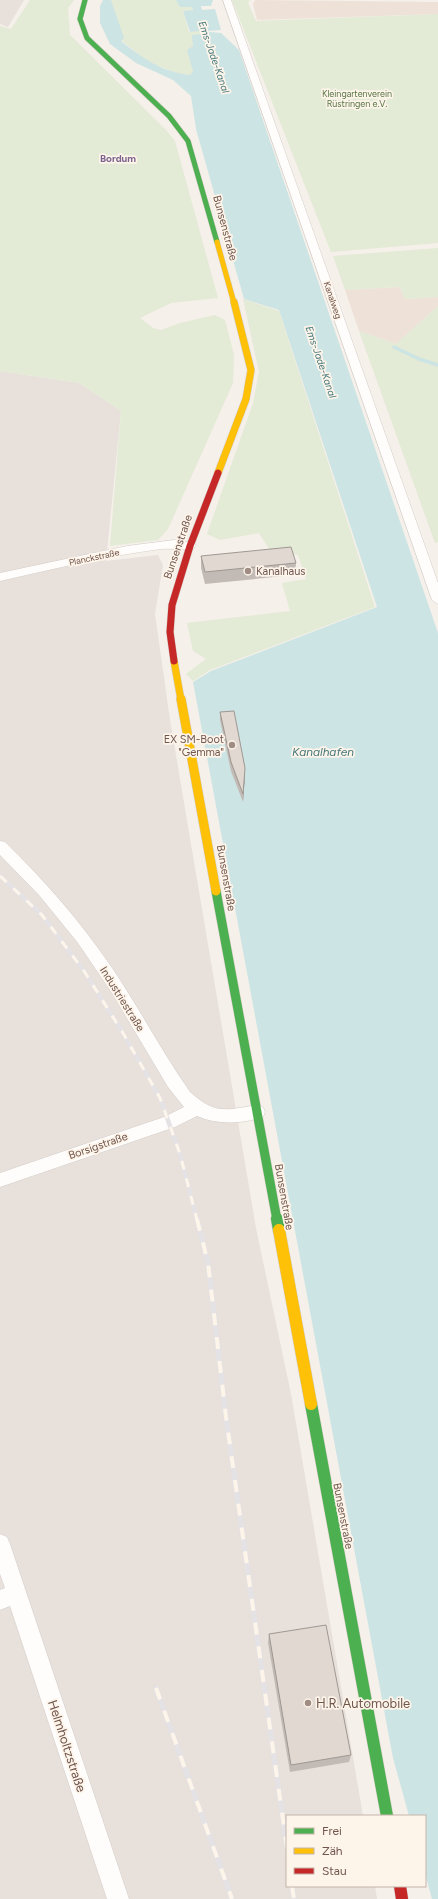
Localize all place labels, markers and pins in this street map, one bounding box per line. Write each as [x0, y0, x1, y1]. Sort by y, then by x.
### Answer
place label: Kanalhaus [256, 565, 305, 578]
marker: Kanalhaus [243, 566, 253, 576]
place label: EX SM-Boot "Gemma" [164, 733, 224, 759]
marker: EX SM-Boot "Gemma" [227, 740, 237, 750]
place label: H.R. Automobile [316, 1696, 410, 1711]
marker: H.R. Automobile [303, 1698, 313, 1708]

